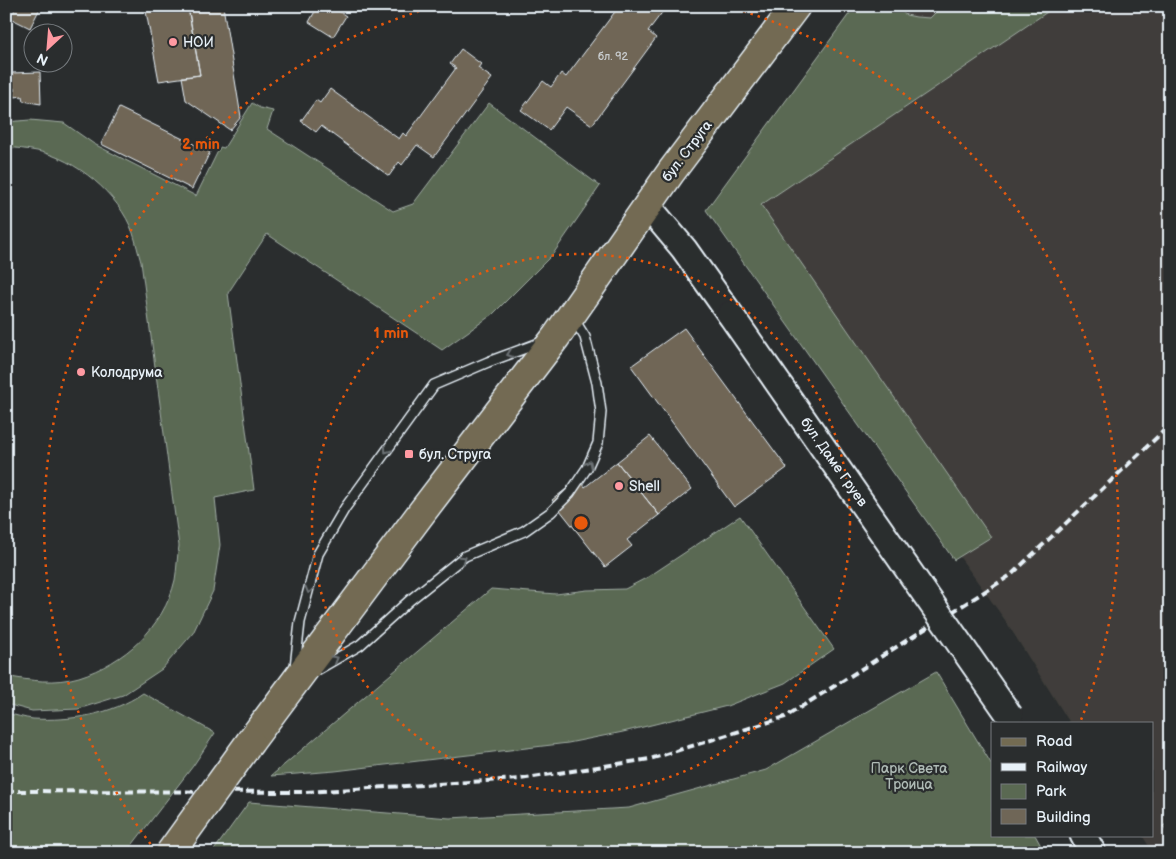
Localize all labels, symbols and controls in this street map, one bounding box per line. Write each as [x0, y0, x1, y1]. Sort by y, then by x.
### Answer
north arrow [22, 22, 72, 72]
place label: НОИ [183, 34, 214, 51]
marker: НОИ [167, 36, 179, 48]
text: N [34, 49, 51, 69]
house number: бл. 92 [598, 50, 629, 63]
street label: бул. Струга [658, 116, 716, 185]
text: 2 min [182, 135, 220, 154]
text: 1 min [373, 324, 409, 343]
one-way arrow [507, 348, 515, 358]
place label: Колодрума [91, 364, 163, 381]
marker: Колодрума [75, 366, 87, 378]
street label: бул. Даме Груев [797, 414, 871, 510]
one-way arrow [384, 444, 393, 454]
place label: бул. Струга [419, 446, 492, 463]
marker: бул. Струга [403, 448, 415, 460]
one-way arrow [583, 460, 593, 469]
place label: Shell [629, 478, 660, 495]
marker: Shell [613, 480, 625, 492]
centre of rings [572, 514, 590, 532]
one-way arrow [457, 556, 466, 565]
one-way arrow [304, 586, 314, 594]
one-way arrow [330, 656, 339, 666]
legend [991, 722, 1154, 836]
text: Road [1036, 732, 1072, 751]
text: Railway [1036, 758, 1087, 777]
park label: Парк Света Троица [871, 760, 948, 793]
text: Park [1036, 782, 1067, 801]
text: Building [1036, 808, 1091, 827]

